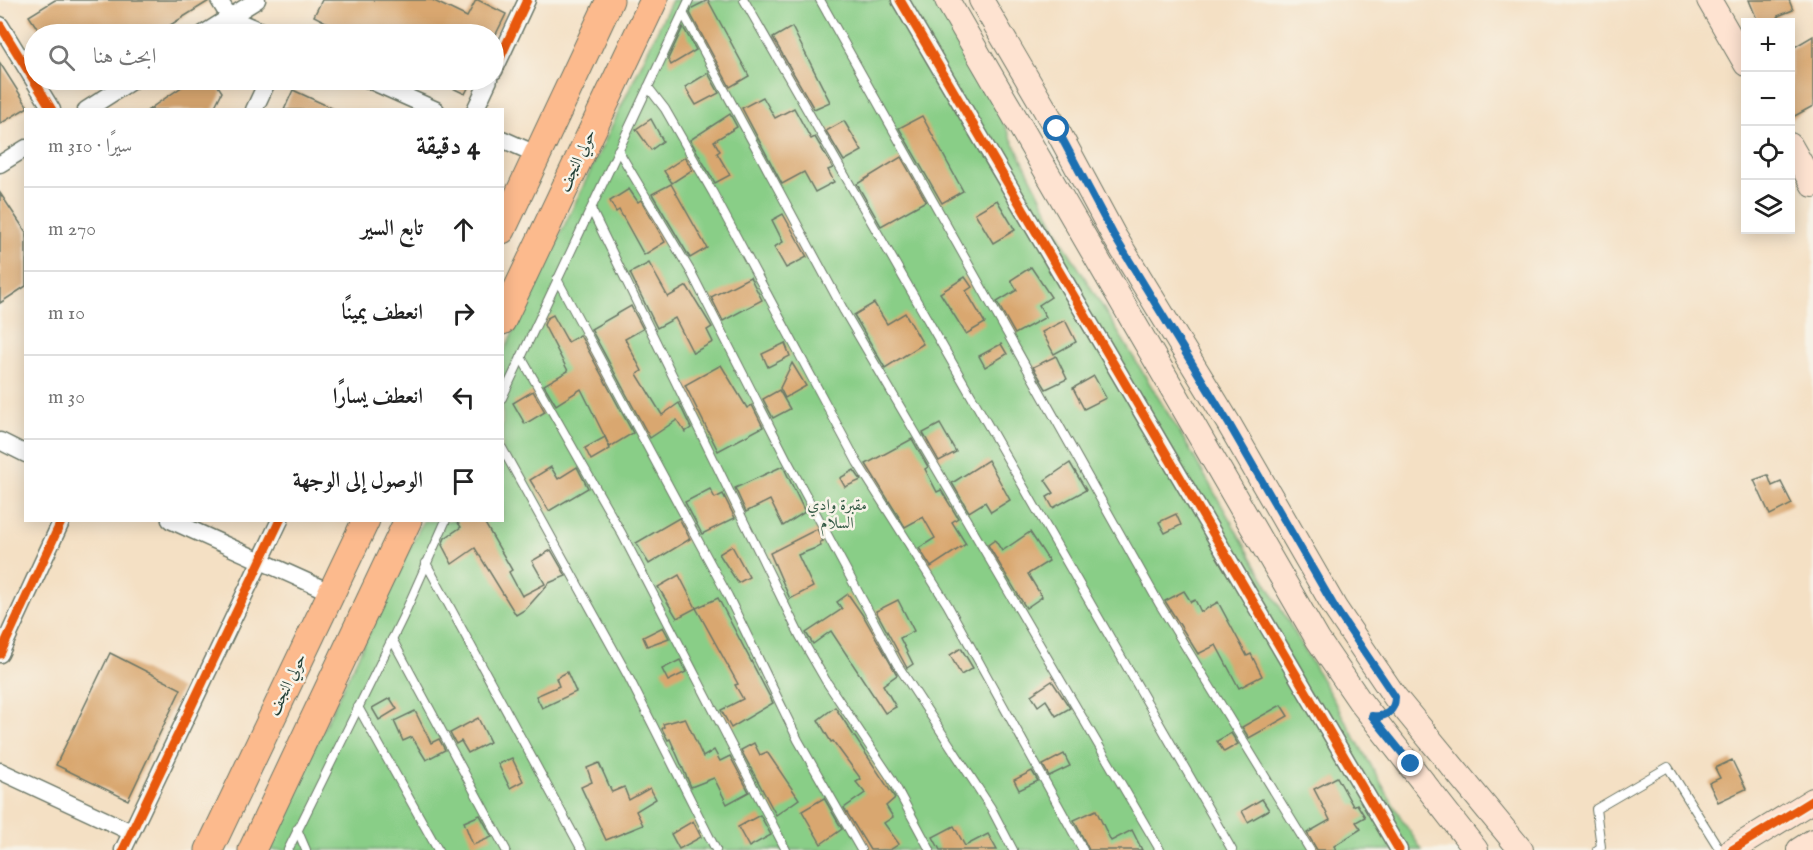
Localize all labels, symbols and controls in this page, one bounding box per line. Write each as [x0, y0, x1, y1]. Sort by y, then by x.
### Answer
map controls [1741, 18, 1795, 234]
button: + [1741, 18, 1795, 72]
search box [24, 24, 504, 90]
icon: search [45, 41, 78, 74]
text: ابحث هنا [93, 43, 156, 71]
button: − [1741, 72, 1795, 126]
route start [1043, 115, 1069, 141]
street label: حولي النجف [555, 126, 602, 196]
button: locate [1741, 126, 1795, 180]
text: 4 دقيقة [416, 130, 480, 163]
text: سيرًا · 310 m [48, 134, 132, 159]
button: layers [1741, 180, 1795, 234]
icon: ahead [447, 213, 480, 246]
text: تابع السير [361, 215, 423, 243]
text: 270 m [48, 217, 96, 242]
icon: right [447, 297, 480, 330]
text: انعطف يمينًا [342, 299, 423, 327]
text: 10 m [48, 301, 85, 326]
icon: left [447, 381, 480, 414]
text: انعطف يسارًا [333, 383, 423, 411]
text: 30 m [48, 385, 85, 410]
icon: arrive [447, 465, 480, 498]
text: الوصول إلى الوجهة [293, 467, 423, 495]
park label: مقبرة وادي السلام [807, 496, 867, 537]
street label: حولي النجف [264, 651, 313, 720]
route end [1397, 750, 1423, 776]

